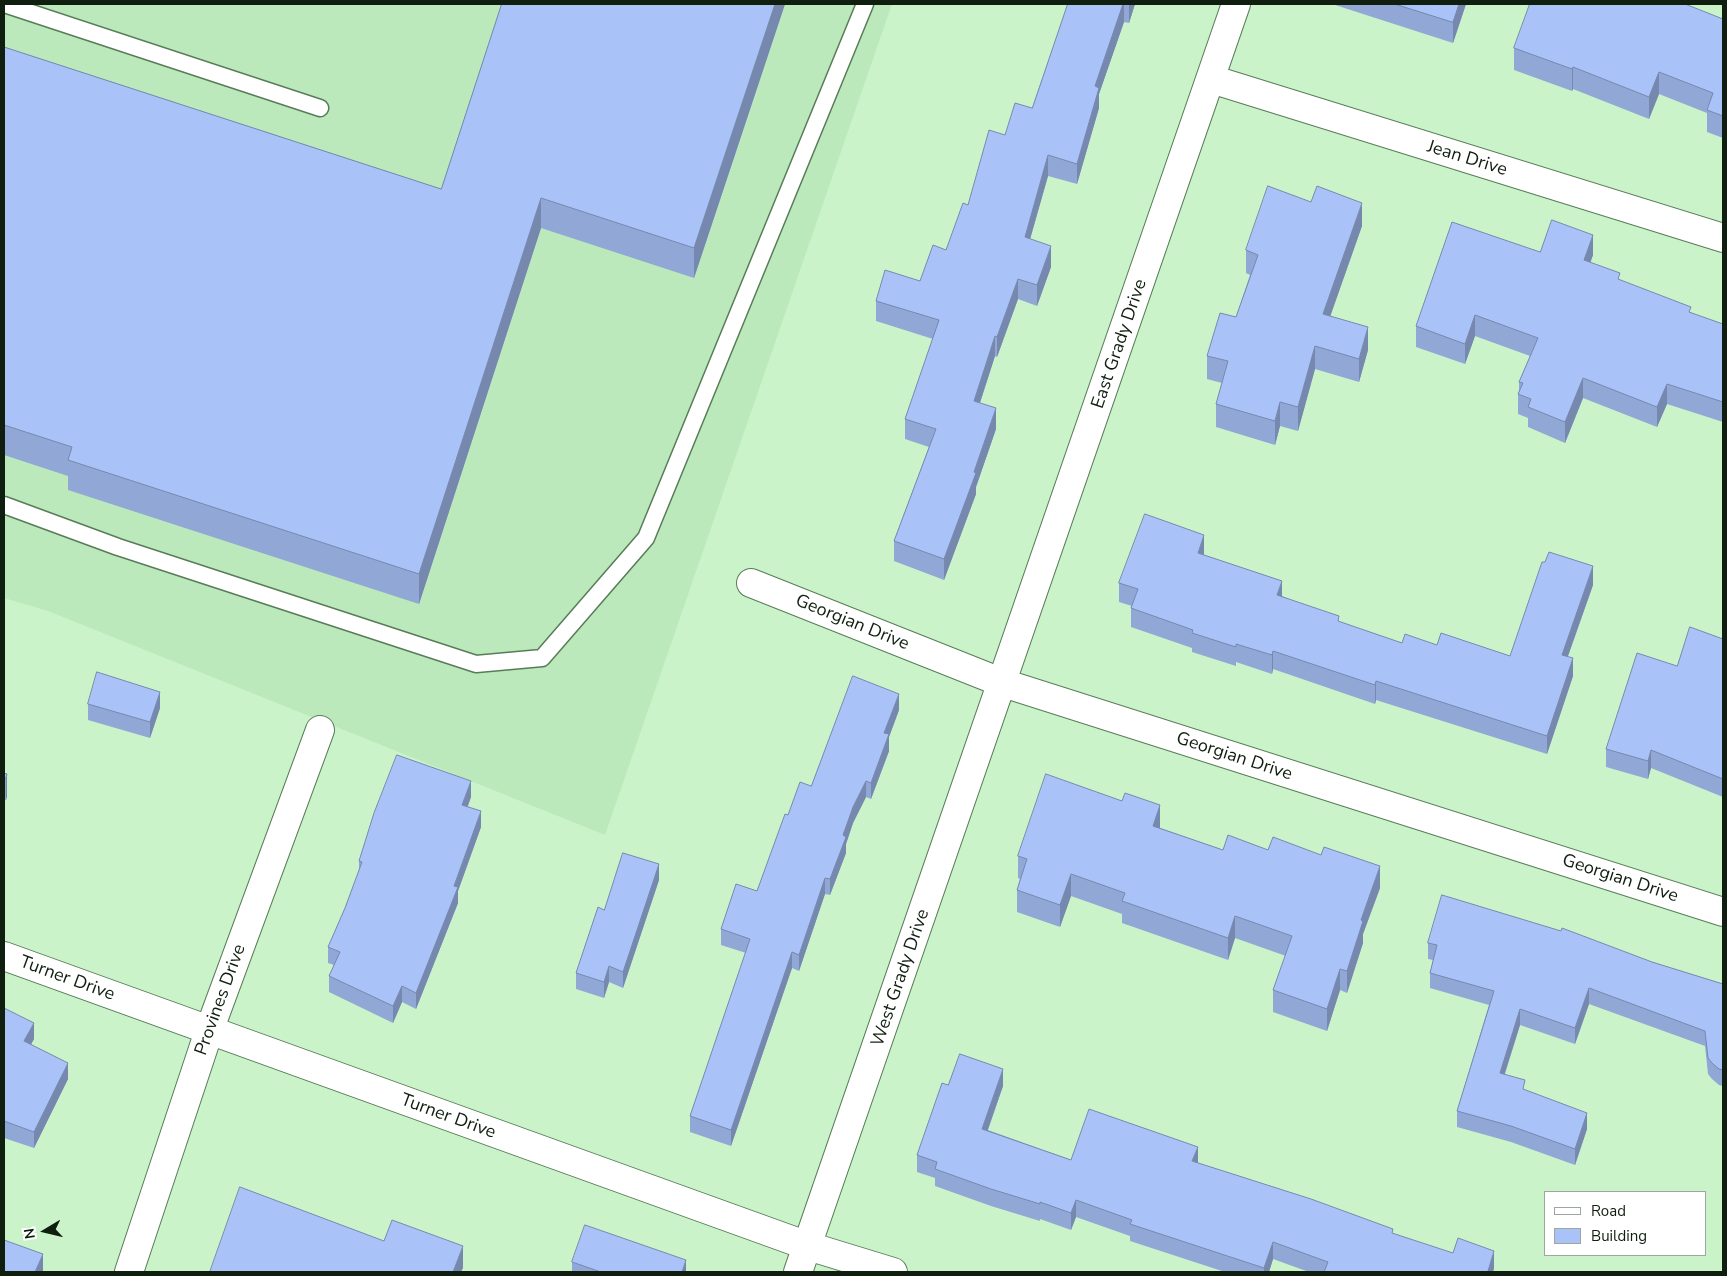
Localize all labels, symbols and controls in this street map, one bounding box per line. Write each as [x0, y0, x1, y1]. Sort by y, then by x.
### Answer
street label: Jean Drive [1424, 137, 1510, 181]
street label: East Grady Drive [1088, 276, 1152, 412]
street label: Georgian Drive [792, 590, 912, 656]
street label: Georgian Drive [1173, 728, 1295, 786]
street label: Georgian Drive [1559, 850, 1681, 908]
street label: West Grady Drive [867, 906, 935, 1050]
street label: Provines Drive [191, 942, 251, 1058]
street label: Turner Drive [16, 952, 118, 1006]
street label: Turner Drive [397, 1090, 499, 1144]
legend [1544, 1191, 1707, 1256]
text: Road [1591, 1201, 1626, 1221]
north arrow [20, 1206, 70, 1256]
text: Building [1591, 1226, 1647, 1246]
text: N [19, 1227, 40, 1240]

